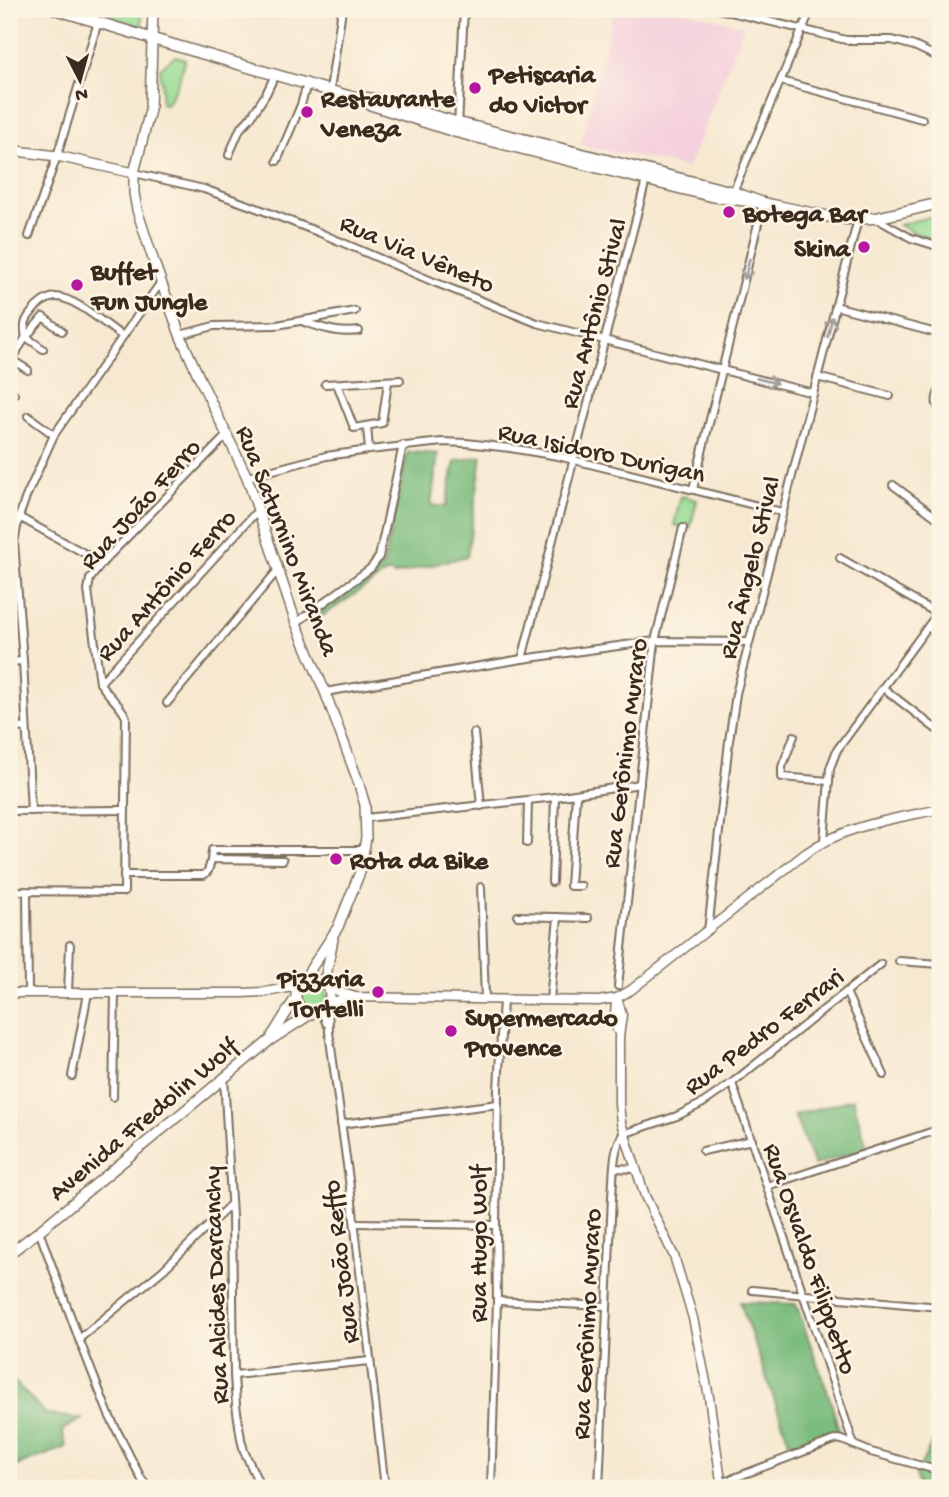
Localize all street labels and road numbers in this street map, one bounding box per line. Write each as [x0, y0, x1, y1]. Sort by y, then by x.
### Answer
street label: Rua Via Vêneto [334, 210, 498, 303]
street label: Rua Antônio Stival [556, 216, 637, 413]
street label: Rua Isidoro Durigan [495, 418, 708, 493]
street label: Rua Saturnino Miranda [227, 422, 344, 663]
street label: Rua João Ferro [75, 434, 210, 578]
street label: Rua Ângelo Stival [715, 473, 790, 663]
street label: Rua Antônio Ferro [92, 504, 245, 670]
street label: Rua Gerônimo Muraro [598, 637, 657, 870]
street label: Rua Pedro Ferrari [679, 963, 852, 1104]
street label: Avenida Fredolin Wolf [44, 1032, 248, 1210]
street label: Rua Osvaldo Filippetto [754, 1140, 862, 1379]
street label: Rua Hugo Wolf [466, 1163, 497, 1323]
street label: Rua Alcides Darcanchy [199, 1165, 238, 1404]
street label: Rua João Reffo [318, 1178, 369, 1345]
street label: Rua Gerônimo Muraro [568, 1208, 611, 1441]

